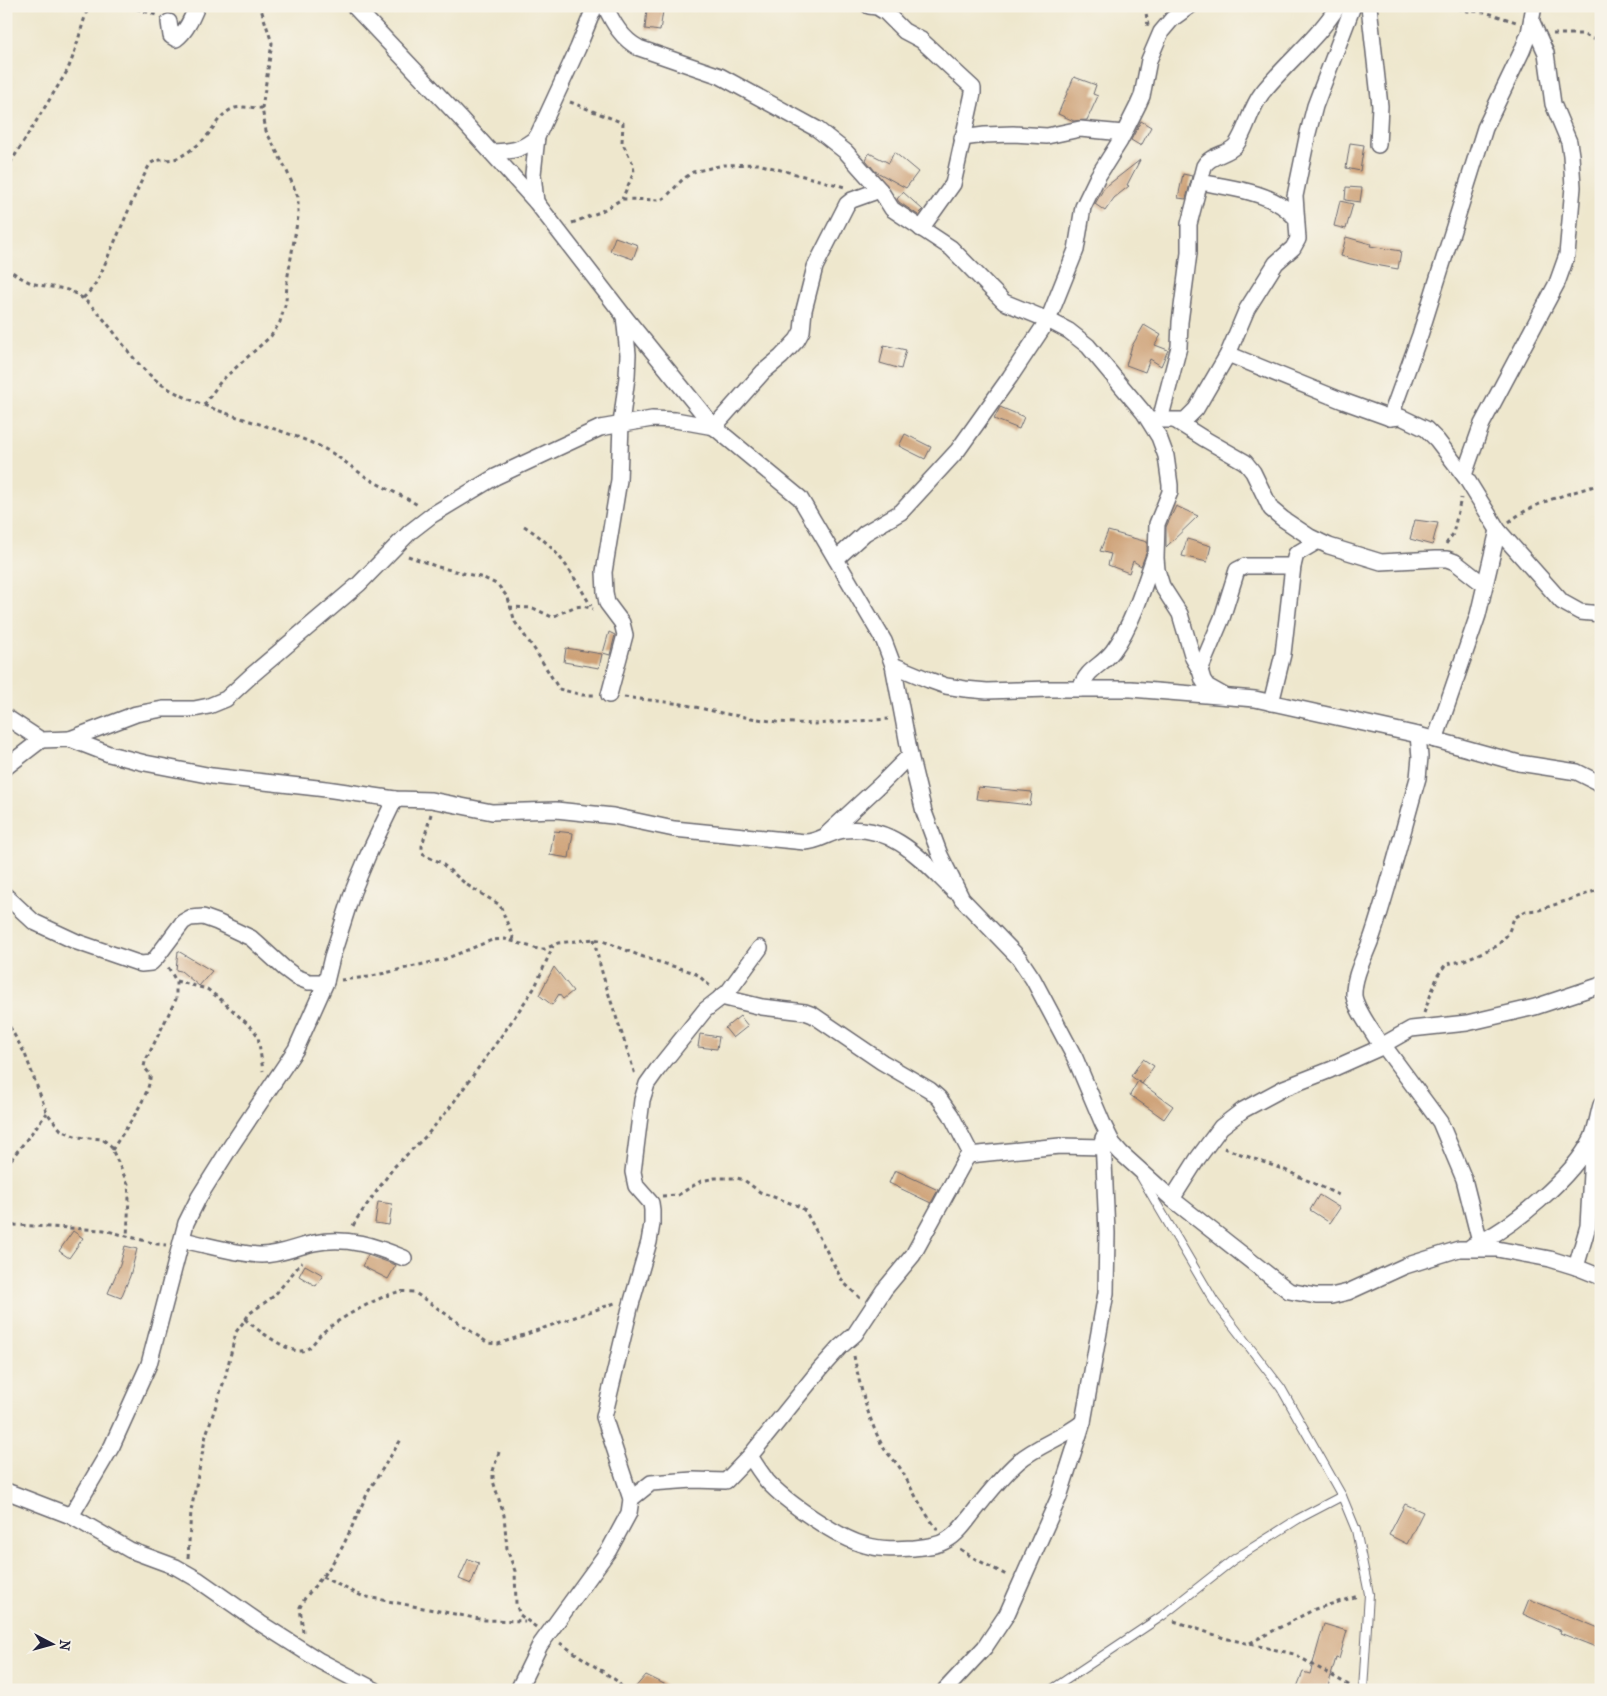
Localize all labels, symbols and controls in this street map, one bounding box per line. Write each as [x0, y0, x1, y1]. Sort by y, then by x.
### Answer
north arrow [28, 1618, 78, 1668]
text: N [55, 1639, 73, 1652]

